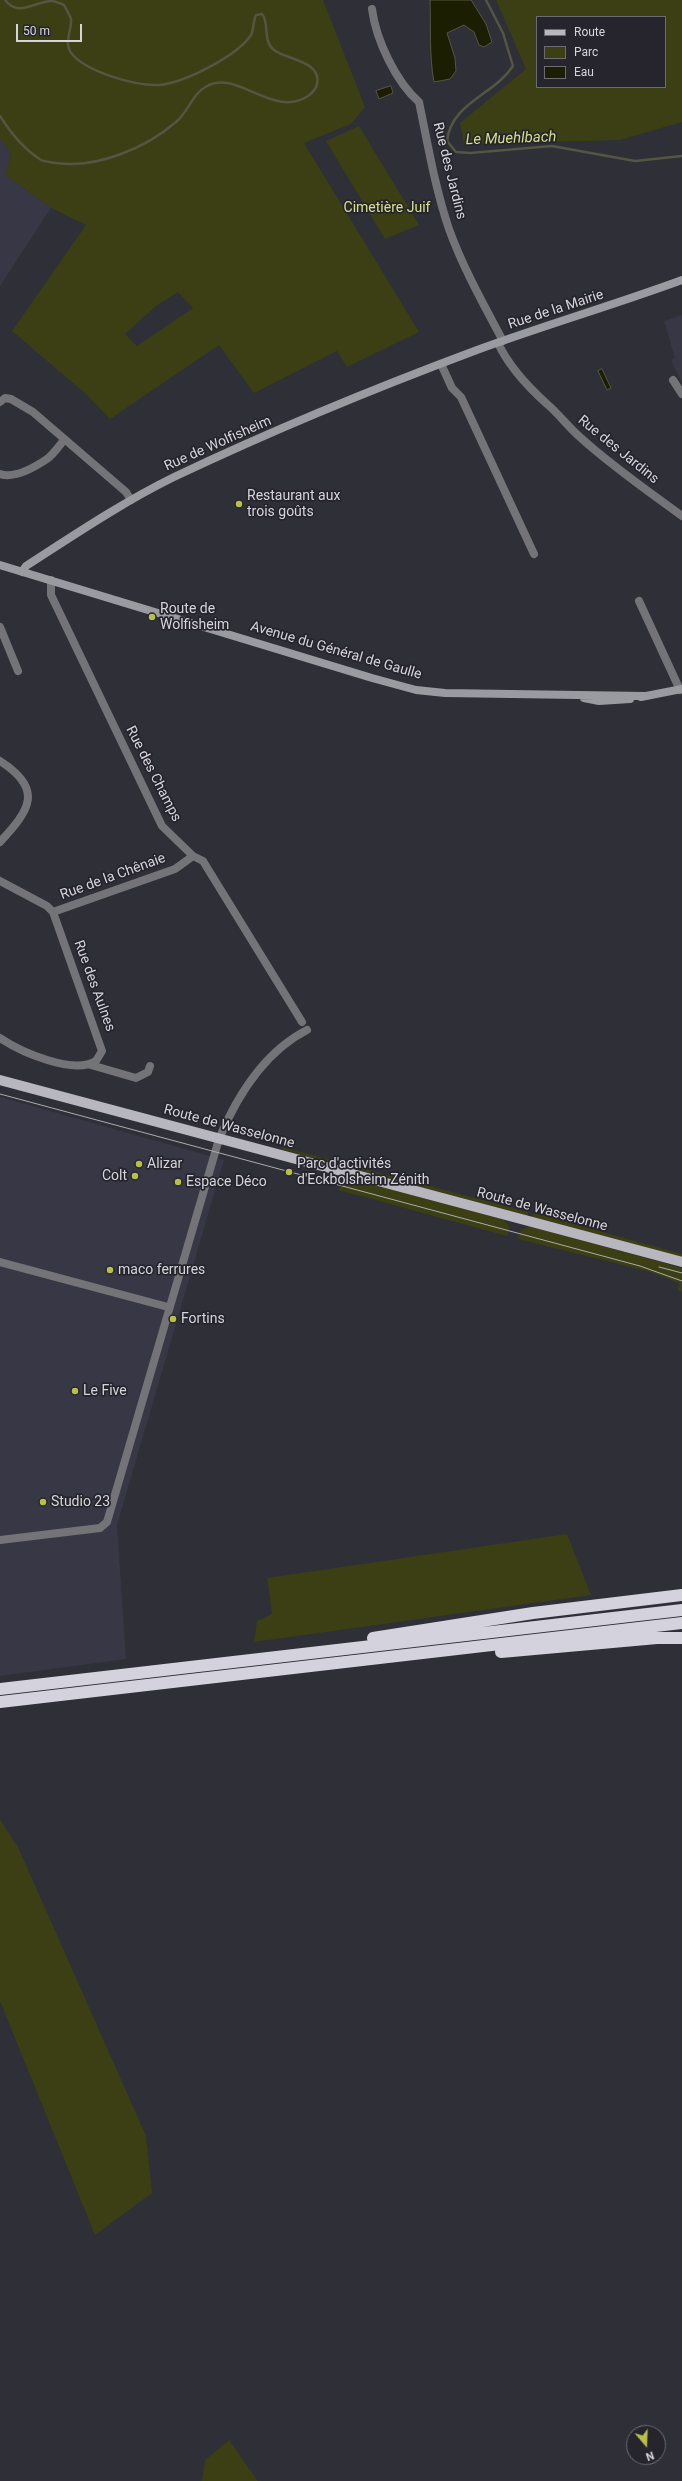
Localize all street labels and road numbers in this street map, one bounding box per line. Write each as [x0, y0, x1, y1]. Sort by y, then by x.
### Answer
street label: Rue des Jardins [429, 121, 469, 221]
street label: Rue de la Mairie [506, 287, 606, 333]
street label: Rue des Jardins [574, 412, 662, 488]
street label: Rue de Wolfisheim [162, 413, 274, 475]
street label: Avenue du Général de Gaulle [248, 618, 424, 684]
street label: Rue des Champs [122, 723, 184, 825]
street label: Rue de la Chênaie [58, 850, 168, 904]
street label: Rue des Aulnes [70, 938, 118, 1034]
street label: Route de Wasselonne [162, 1101, 296, 1153]
street label: Route de Wasselonne [475, 1184, 609, 1236]

